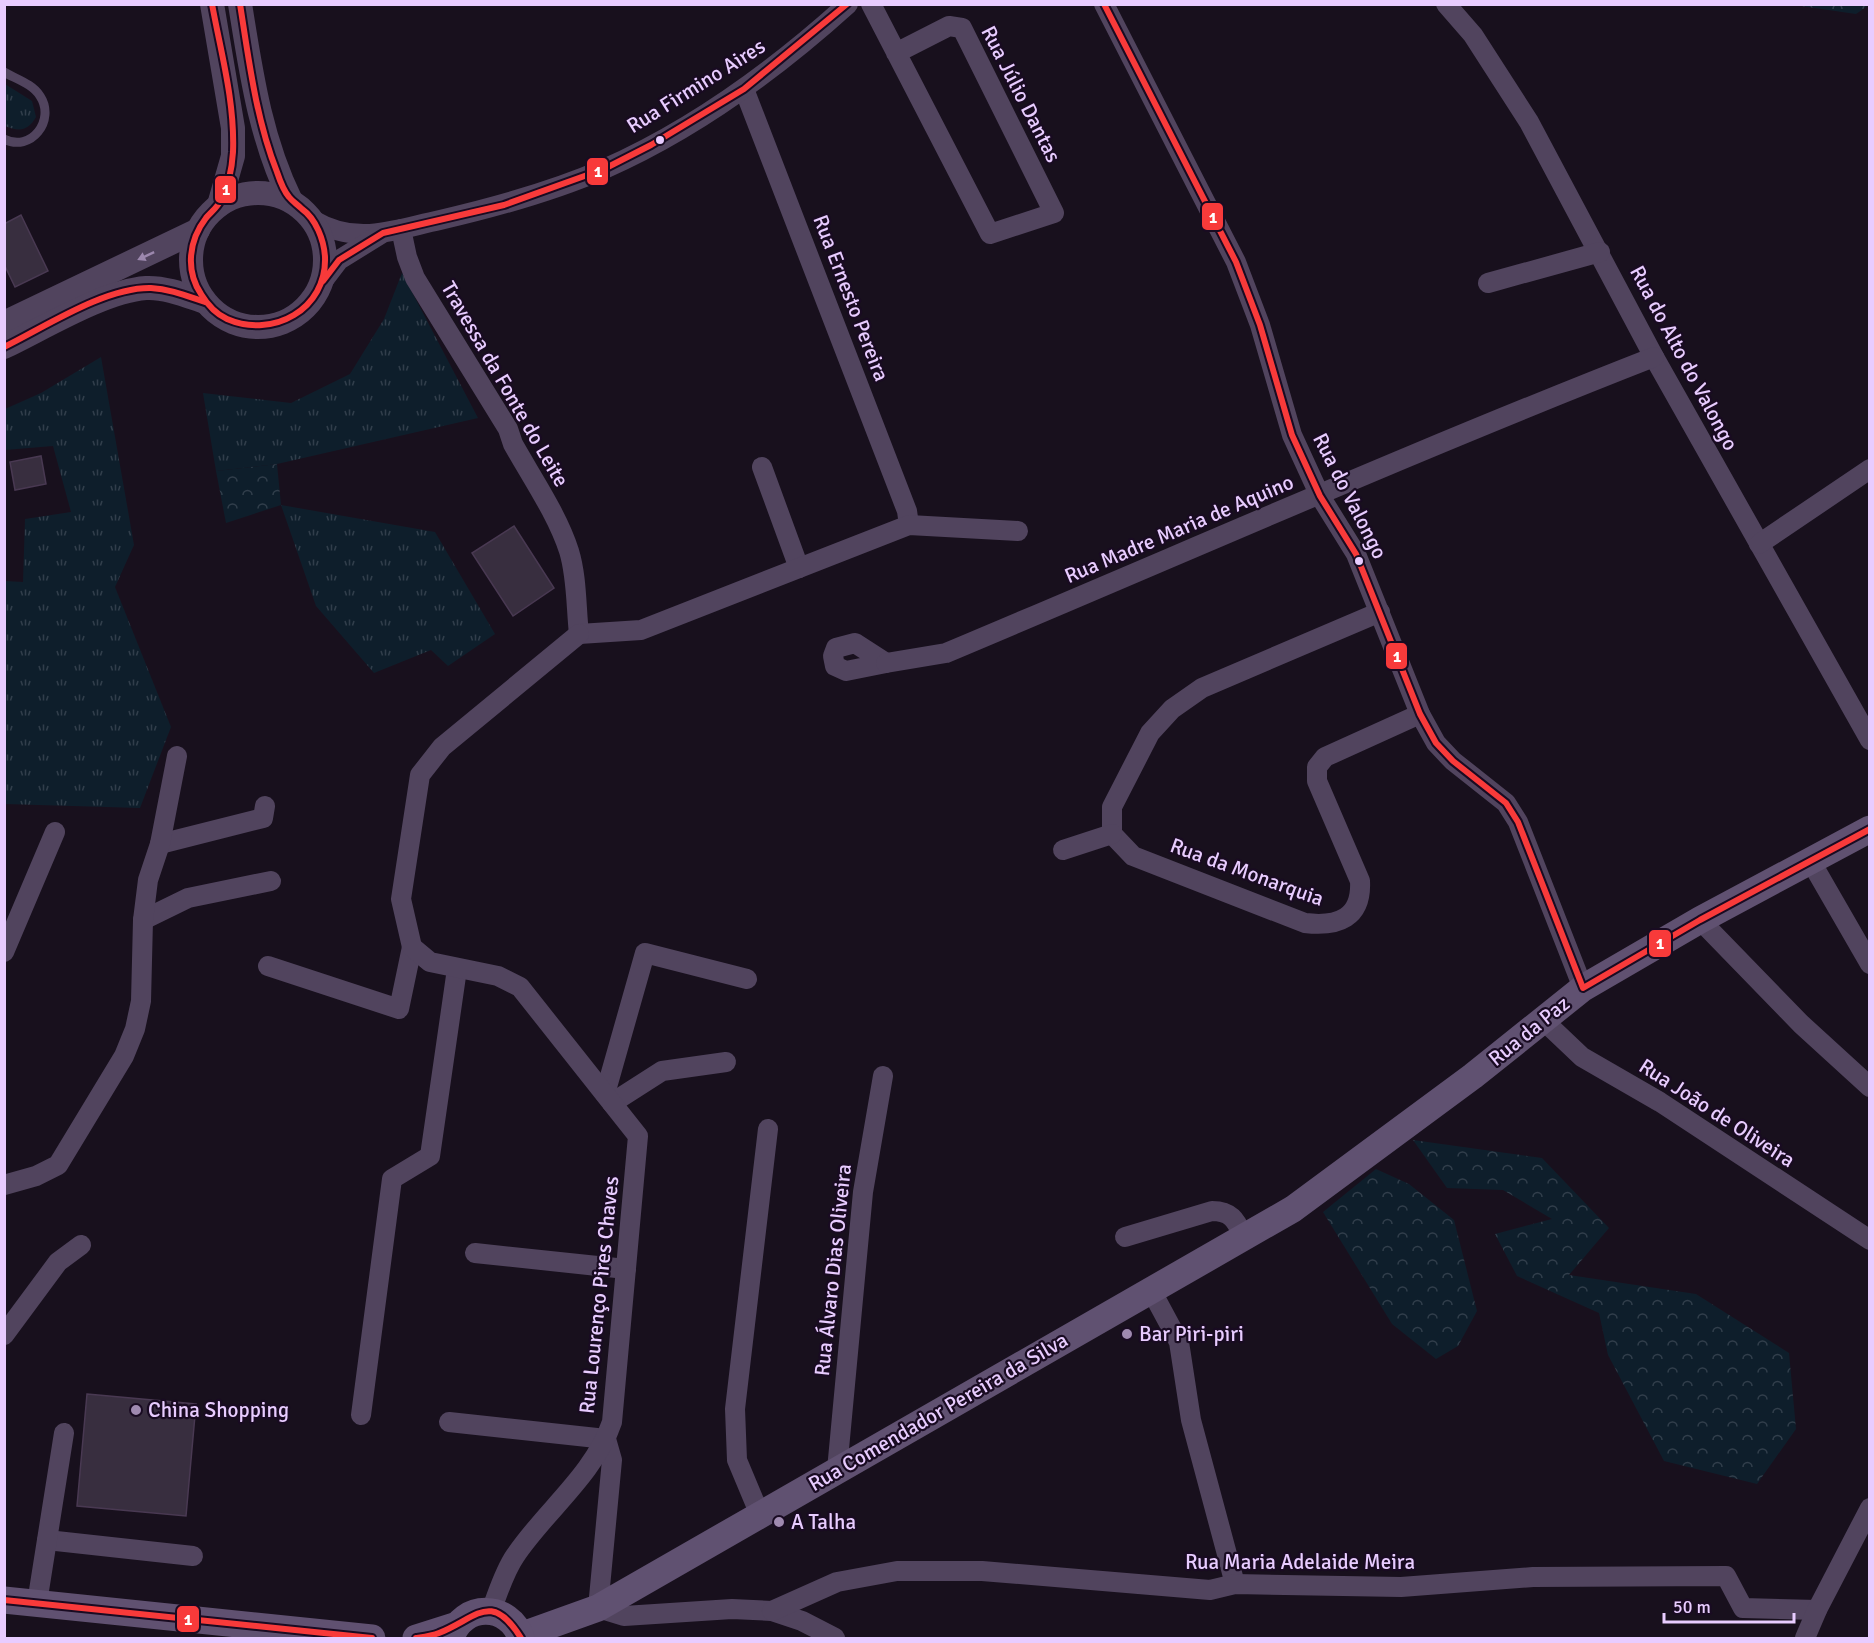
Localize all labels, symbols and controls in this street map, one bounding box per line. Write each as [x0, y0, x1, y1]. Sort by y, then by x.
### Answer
street label: Rua Júlio Dantas [975, 21, 1067, 167]
street label: Rua Firmino Aires [622, 33, 770, 139]
unlabelled marker [654, 134, 666, 146]
line badge: 1 [586, 157, 609, 186]
text: 1 [594, 162, 603, 182]
line badge: 1 [214, 175, 237, 204]
text: 1 [222, 180, 231, 200]
line badge: 1 [1201, 202, 1224, 231]
text: 1 [1209, 208, 1218, 228]
street label: Rua Ernesto Pereira [807, 211, 895, 385]
one-way arrow [137, 251, 154, 260]
street label: Rua do Alto do Valongo [1624, 261, 1744, 455]
street label: Travessa da Fonte do Leite [436, 277, 574, 491]
street label: Rua do Valongo [1307, 429, 1393, 563]
street label: Rua Madre Maria de Aquino [1061, 469, 1297, 589]
unlabelled marker [1353, 555, 1365, 567]
line badge: 1 [1385, 642, 1408, 670]
text: 1 [1393, 647, 1402, 667]
street label: Rua da Monarquia [1167, 832, 1327, 912]
line badge: 1 [1648, 929, 1672, 958]
text: 1 [1656, 934, 1665, 954]
street label: Rua da Paz [1483, 990, 1575, 1072]
street label: Rua João de Oliveira [1634, 1053, 1800, 1173]
street label: Rua Álvaro Dias Oliveira [809, 1163, 857, 1377]
street label: Rua Lourenço Pires Chaves [574, 1175, 624, 1415]
place label: Bar Piri-piri [1139, 1321, 1244, 1347]
street label: Rua Comendador Pereira da Silva [804, 1327, 1072, 1497]
marker: Bar Piri-piri [1120, 1327, 1134, 1341]
place label: China Shopping [148, 1397, 289, 1423]
marker: China Shopping [129, 1403, 143, 1417]
place label: A Talha [791, 1509, 856, 1535]
marker: A Talha [772, 1515, 786, 1529]
street label: Rua Maria Adelaide Meira [1185, 1549, 1415, 1575]
scale bar [1664, 1586, 1794, 1624]
text: 50 m [1673, 1596, 1711, 1618]
line badge: 1 [176, 1605, 200, 1633]
text: 1 [184, 1610, 193, 1630]

